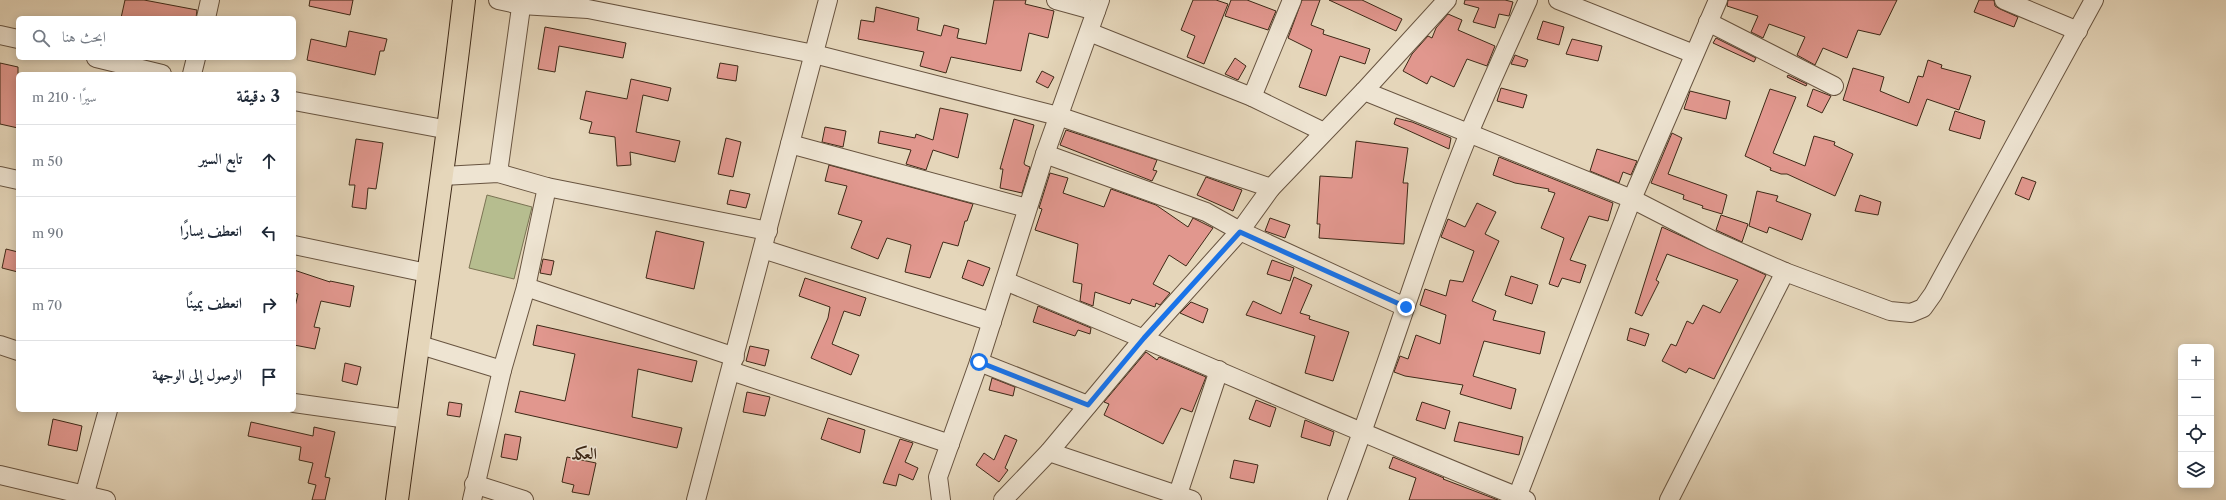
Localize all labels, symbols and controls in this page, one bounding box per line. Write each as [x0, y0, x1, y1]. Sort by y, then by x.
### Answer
search box [16, 16, 296, 60]
icon: search [30, 27, 52, 49]
text: ابحث هنا [62, 27, 106, 46]
text: 3 دقيقة [236, 86, 280, 106]
text: سيرًا · 210 m [32, 89, 97, 105]
text: تابع السير [199, 149, 242, 168]
icon: ahead [258, 150, 280, 172]
text: 50 m [32, 153, 63, 169]
text: انعطف يسارًا [180, 221, 242, 240]
icon: left [258, 222, 280, 244]
text: 90 m [32, 225, 63, 241]
text: انعطف يمينًا [186, 293, 242, 312]
icon: right [258, 294, 280, 316]
text: 70 m [32, 297, 62, 313]
route end [1397, 298, 1415, 316]
map controls [2178, 344, 2214, 488]
button: + [2178, 344, 2214, 380]
route start [970, 353, 988, 371]
text: الوصول إلى الوجهة [152, 365, 242, 384]
icon: arrive [258, 366, 280, 388]
button: − [2178, 380, 2214, 416]
button: locate [2178, 416, 2214, 452]
district label: العكد [571, 443, 597, 463]
button: layers [2178, 452, 2214, 488]

